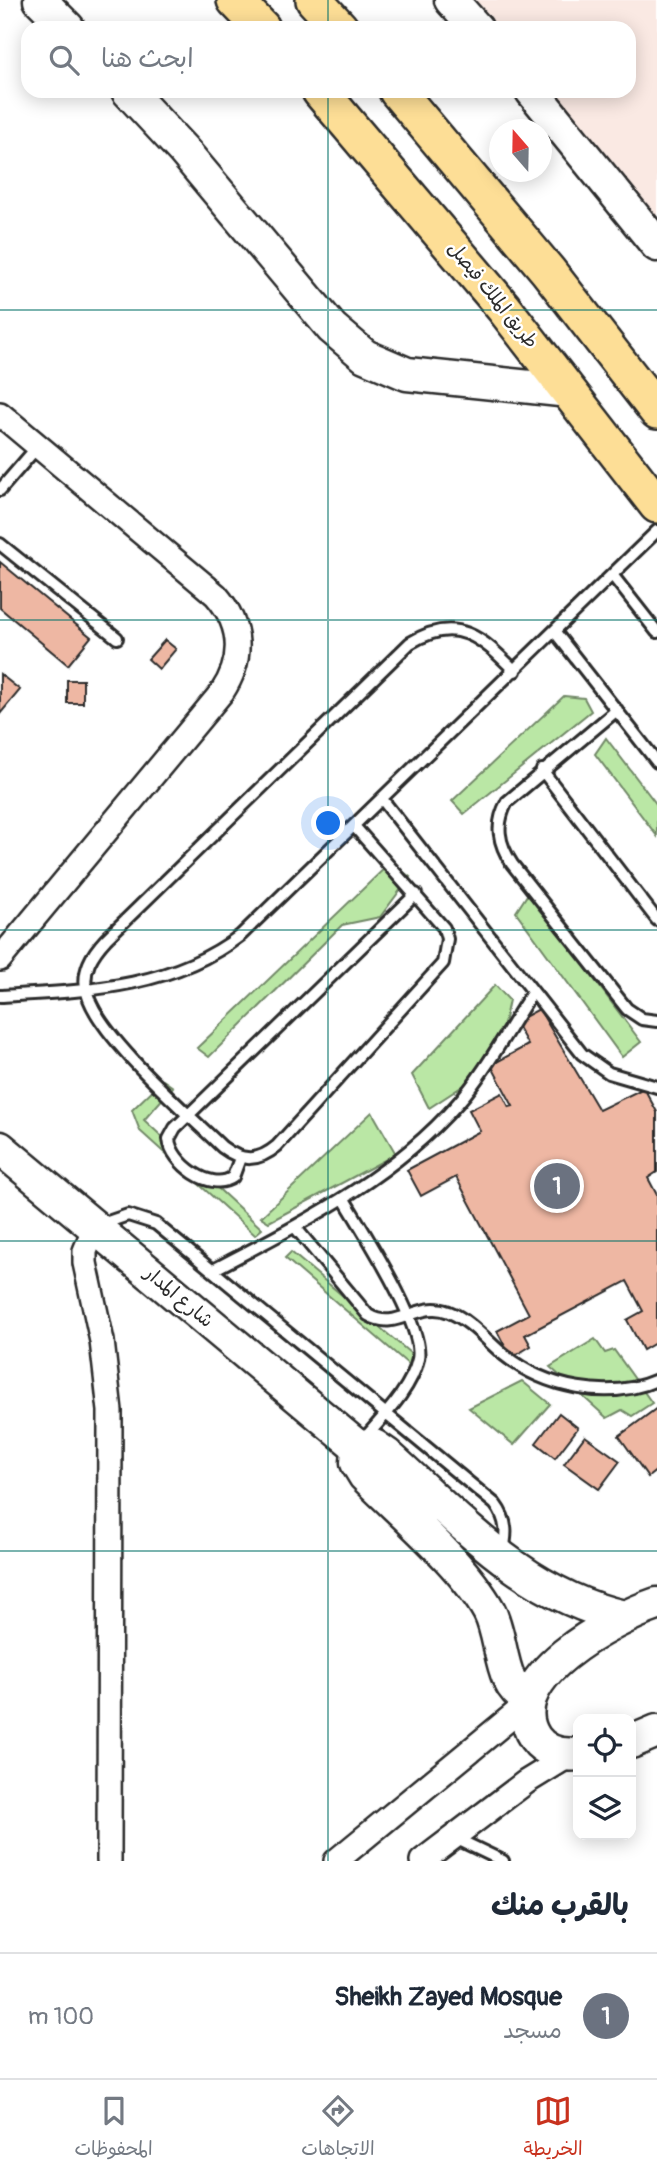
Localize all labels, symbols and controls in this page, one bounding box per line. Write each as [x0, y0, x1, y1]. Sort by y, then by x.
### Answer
search box [21, 21, 636, 98]
icon: search [45, 41, 83, 79]
text: ابحث هنا [101, 43, 194, 75]
north arrow [489, 119, 552, 182]
street label: طريق الملك فيصل [443, 237, 543, 353]
your location [311, 806, 345, 840]
pin: 1 [534, 1160, 580, 1212]
street label: شارع المدار [137, 1260, 218, 1334]
map controls [573, 1714, 636, 1840]
button: locate [573, 1714, 636, 1777]
button: layers [573, 1777, 636, 1840]
text: بالقرب منك [491, 1887, 629, 1924]
text: Sheikh Zayed Mosque [334, 1981, 562, 2013]
text: 100 m [28, 2002, 94, 2031]
text: 1 [602, 2002, 611, 2031]
text: مسجد [503, 2016, 562, 2045]
tab: المحفوظات [74, 2092, 153, 2165]
tab: الاتجاهات [301, 2092, 375, 2165]
tab: الخريطة [523, 2092, 583, 2165]

